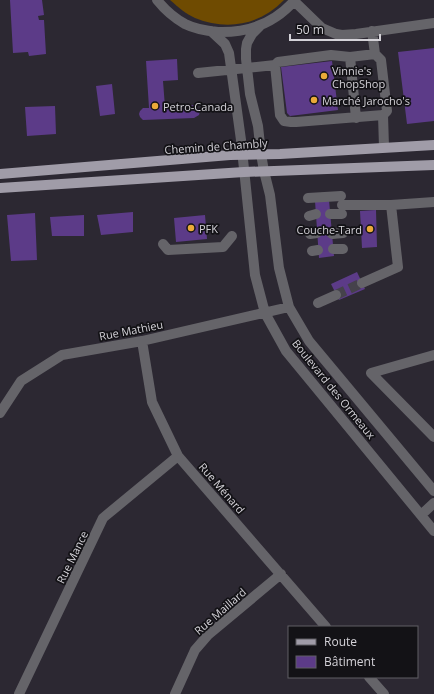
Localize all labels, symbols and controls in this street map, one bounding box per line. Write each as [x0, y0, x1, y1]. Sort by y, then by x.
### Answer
scale bar [290, 16, 380, 42]
text: 50 m [296, 21, 324, 38]
place label: Vinnie's ChopShop [332, 63, 385, 91]
marker: Vinnie's ChopShop [319, 71, 329, 81]
place label: Marché Jarocho's [322, 93, 410, 108]
marker: Marché Jarocho's [309, 95, 319, 105]
place label: Petro-Canada [163, 99, 233, 114]
marker: Petro-Canada [150, 101, 160, 111]
street label: Chemin de Chambly [164, 135, 268, 157]
place label: PFK [199, 221, 218, 236]
place label: Couche-Tard [297, 222, 362, 237]
marker: PFK [186, 223, 196, 233]
marker: Couche-Tard [365, 224, 375, 234]
street label: Rue Mathieu [98, 316, 164, 344]
street label: Boulevard des Ormeaux [289, 336, 379, 442]
street label: Rue Ménard [196, 459, 248, 517]
street label: Rue Mance [53, 528, 91, 586]
street label: Rue Maillard [191, 584, 249, 638]
legend [288, 626, 418, 678]
text: Route [324, 633, 357, 650]
text: Bâtiment [324, 653, 375, 670]

